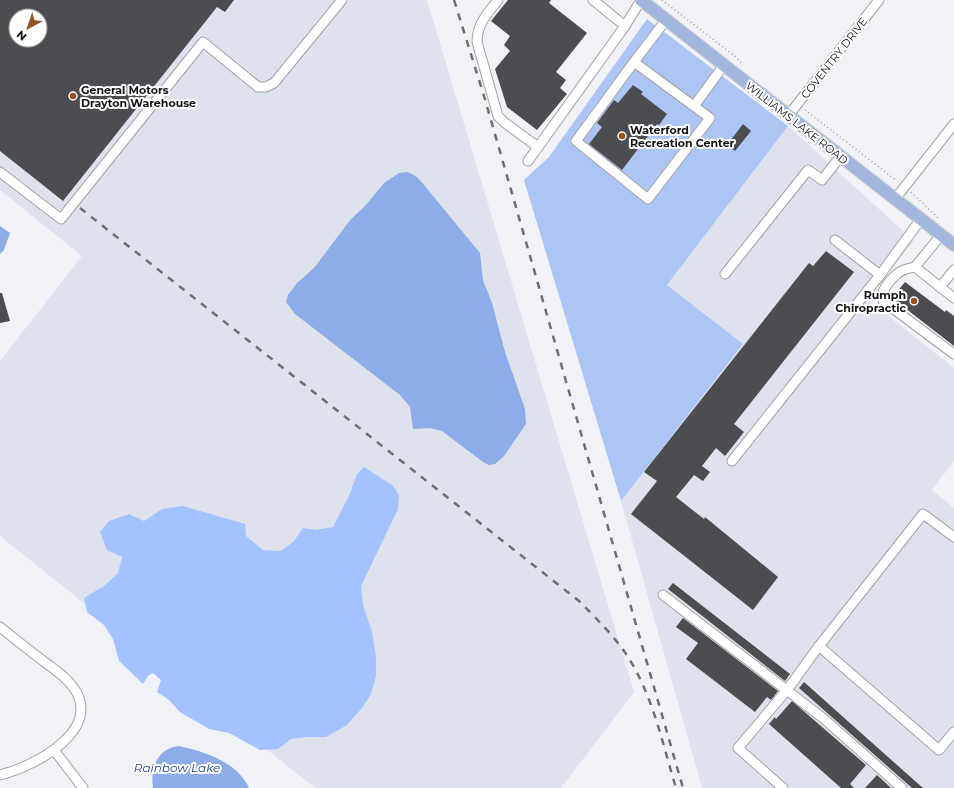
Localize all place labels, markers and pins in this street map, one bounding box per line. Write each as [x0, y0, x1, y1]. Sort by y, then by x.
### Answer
place label: General Motors Drayton Warehouse [81, 83, 196, 110]
marker: General Motors Drayton Warehouse [68, 91, 78, 101]
place label: Waterford Recreation Center [630, 123, 735, 150]
marker: Waterford Recreation Center [617, 131, 627, 141]
place label: Rumph Chiropractic [835, 288, 906, 315]
marker: Rumph Chiropractic [909, 296, 919, 306]

